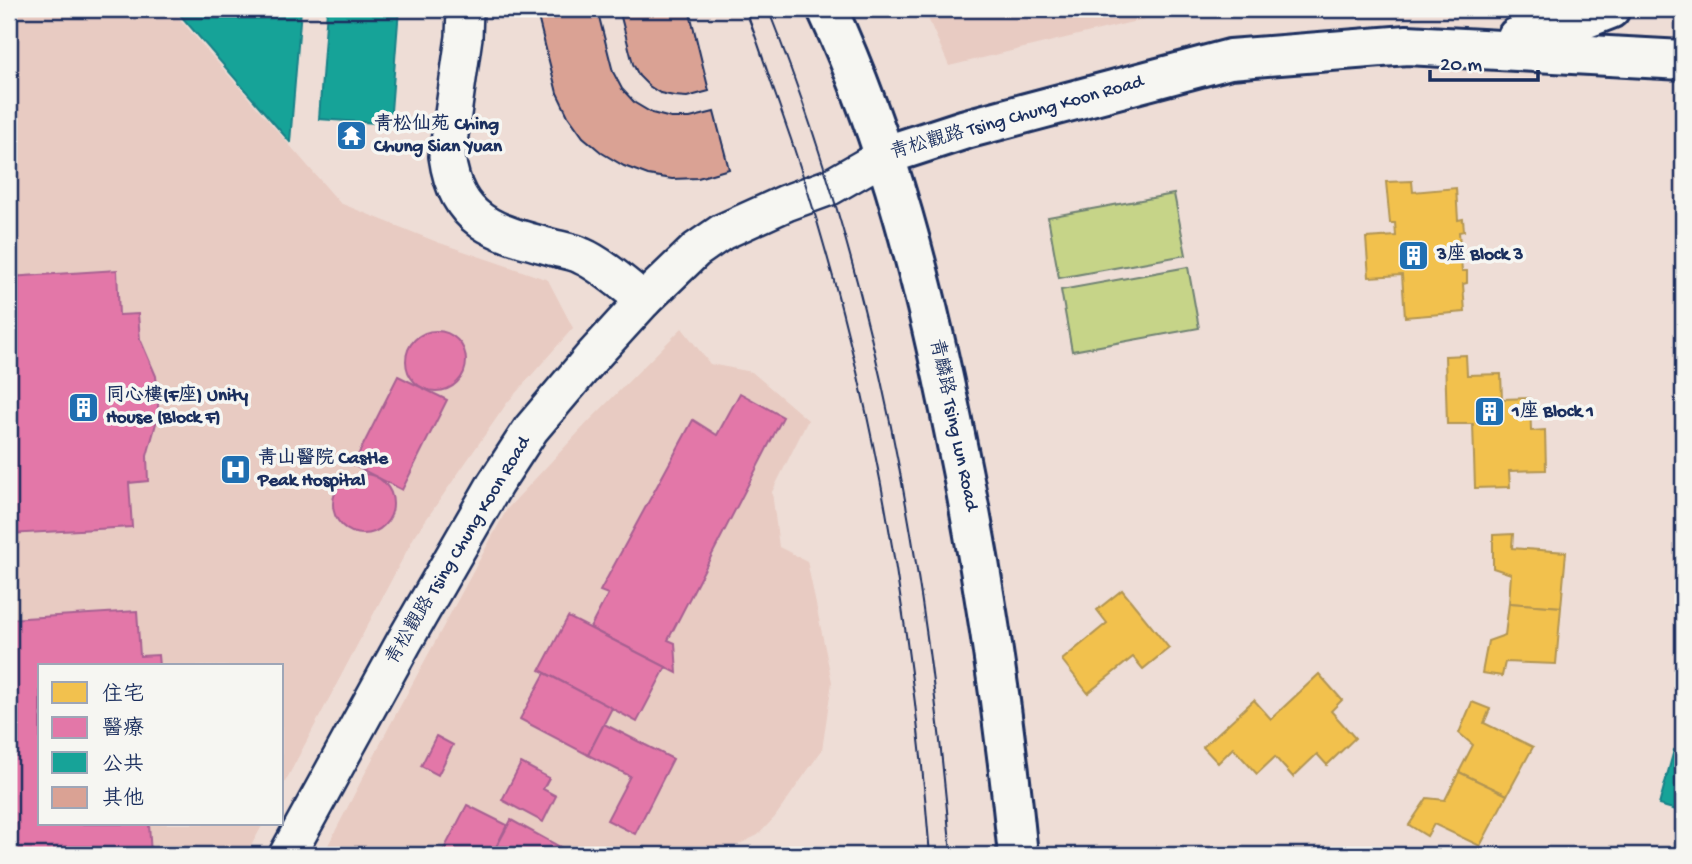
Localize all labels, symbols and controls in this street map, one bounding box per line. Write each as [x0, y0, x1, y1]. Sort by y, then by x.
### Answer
scale bar [1430, 38, 1538, 82]
text: 20 m [1440, 54, 1482, 79]
street label: 青松觀路 Tsing Chung Koon Road [888, 69, 1148, 165]
place label: 青松仙苑 Ching Chung Sian Yuan [373, 113, 503, 159]
temple icon: 青松仙苑 Ching Chung Sian Yuan [334, 119, 368, 153]
building icon: 3座 Block 3 [1397, 238, 1431, 272]
place label: 3座 Block 3 [1436, 243, 1524, 267]
street label: 青麟路 Tsing Lun Road [924, 337, 984, 515]
place label: 同心樓(F座) Unity House (Block F) [106, 384, 249, 430]
building icon: 同心樓(F座) Unity House (Block F) [66, 390, 100, 424]
building icon: 1座 Block 1 [1472, 395, 1506, 429]
place label: 1座 Block 1 [1511, 400, 1594, 424]
street label: 青松觀路 Tsing Chung Koon Road [381, 431, 537, 669]
place label: 青山醫院 Castle Peak Hospital [257, 447, 389, 493]
hospital icon: 青山醫院 Castle Peak Hospital [218, 453, 252, 487]
legend [38, 664, 284, 826]
text: 住宅 [102, 682, 144, 709]
text: 醫療 [102, 716, 144, 743]
text: 公共 [102, 753, 144, 779]
text: 其他 [102, 786, 144, 813]

